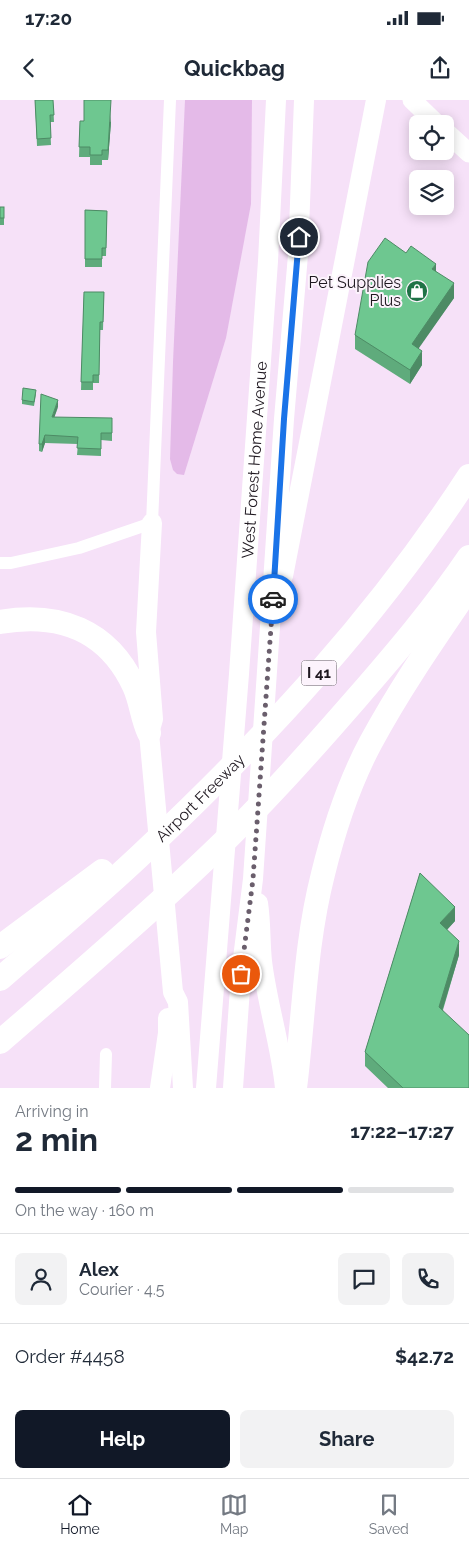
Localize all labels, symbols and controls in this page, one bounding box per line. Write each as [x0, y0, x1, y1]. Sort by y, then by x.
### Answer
text: 17:20 [25, 7, 72, 29]
icon: back [15, 54, 43, 82]
icon: share [426, 54, 454, 82]
text: Quickbag [184, 55, 285, 81]
map controls [409, 115, 454, 215]
button: locate [409, 115, 454, 160]
button: layers [409, 170, 454, 215]
pin [278, 216, 320, 258]
icon: home [285, 223, 313, 251]
place label: Pet Supplies Plus [309, 273, 401, 310]
shop icon: Pet Supplies Plus [405, 279, 429, 303]
street label: West Forest Home Avenue [238, 361, 271, 559]
courier [248, 574, 298, 624]
icon: car [259, 585, 287, 613]
road number: I 41 [302, 660, 336, 686]
street label: Airport Freeway [152, 750, 249, 846]
pin [220, 953, 262, 995]
icon: bag [227, 960, 255, 988]
text: Arriving in [15, 1102, 89, 1121]
text: 17:22–17:27 [350, 1120, 454, 1142]
text: 2 min [15, 1121, 98, 1158]
text: On the way · 160 m [15, 1201, 154, 1220]
button: person [15, 1253, 67, 1305]
button: chat [338, 1253, 390, 1305]
button: phone [402, 1253, 454, 1305]
text: Alex [79, 1258, 119, 1280]
text: Courier · 4.5 [79, 1280, 164, 1299]
text: Order #4458 [15, 1345, 125, 1367]
text: $42.72 [395, 1345, 454, 1367]
button: Help [15, 1410, 230, 1468]
button: Share [240, 1410, 454, 1468]
tab: Home [60, 1491, 100, 1537]
tab: Map [220, 1491, 249, 1537]
tab: Saved [369, 1491, 409, 1537]

